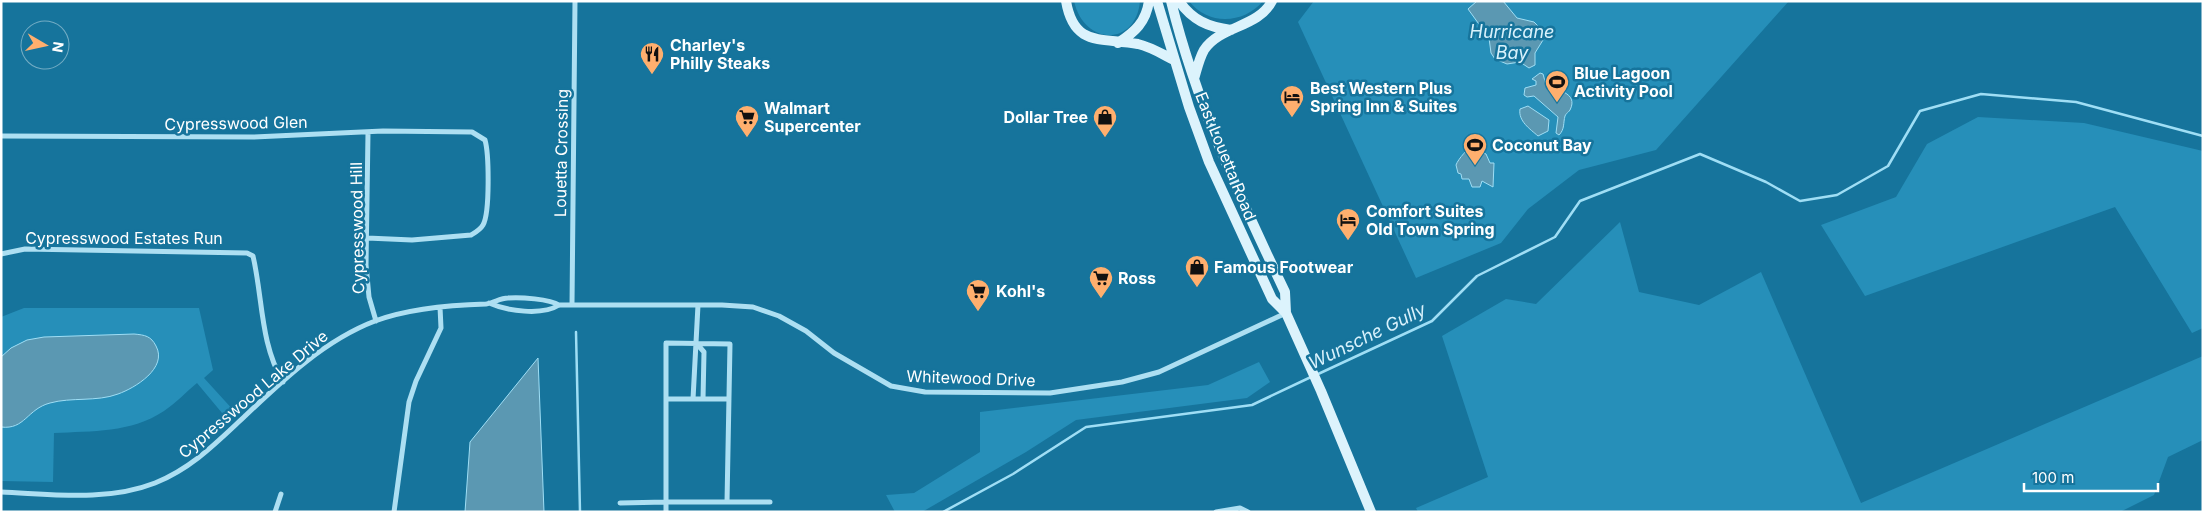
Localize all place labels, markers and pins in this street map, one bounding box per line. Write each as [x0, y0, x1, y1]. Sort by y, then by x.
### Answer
place label: Charley's Philly Steaks [670, 35, 770, 73]
restaurant icon: Charley's Philly Steaks [639, 41, 665, 75]
place label: Blue Lagoon Activity Pool [1574, 63, 1673, 101]
sports icon: Blue Lagoon Activity Pool [1544, 69, 1570, 103]
place label: Best Western Plus Spring Inn & Suites [1310, 78, 1457, 116]
hotel icon: Best Western Plus Spring Inn & Suites [1279, 84, 1305, 118]
place label: Walmart Supercenter [764, 98, 861, 136]
supermarket icon: Walmart Supercenter [734, 104, 760, 138]
shop icon: Dollar Tree [1092, 104, 1118, 138]
place label: Dollar Tree [1003, 107, 1088, 127]
sports icon: Coconut Bay [1462, 132, 1488, 166]
place label: Coconut Bay [1492, 135, 1592, 155]
place label: Comfort Suites Old Town Spring [1366, 201, 1495, 239]
hotel icon: Comfort Suites Old Town Spring [1335, 207, 1361, 241]
shop icon: Famous Footwear [1184, 254, 1210, 288]
place label: Famous Footwear [1214, 257, 1354, 277]
supermarket icon: Ross [1088, 265, 1114, 299]
place label: Ross [1118, 268, 1156, 288]
supermarket icon: Kohl's [965, 278, 991, 312]
place label: Kohl's [996, 281, 1045, 301]

